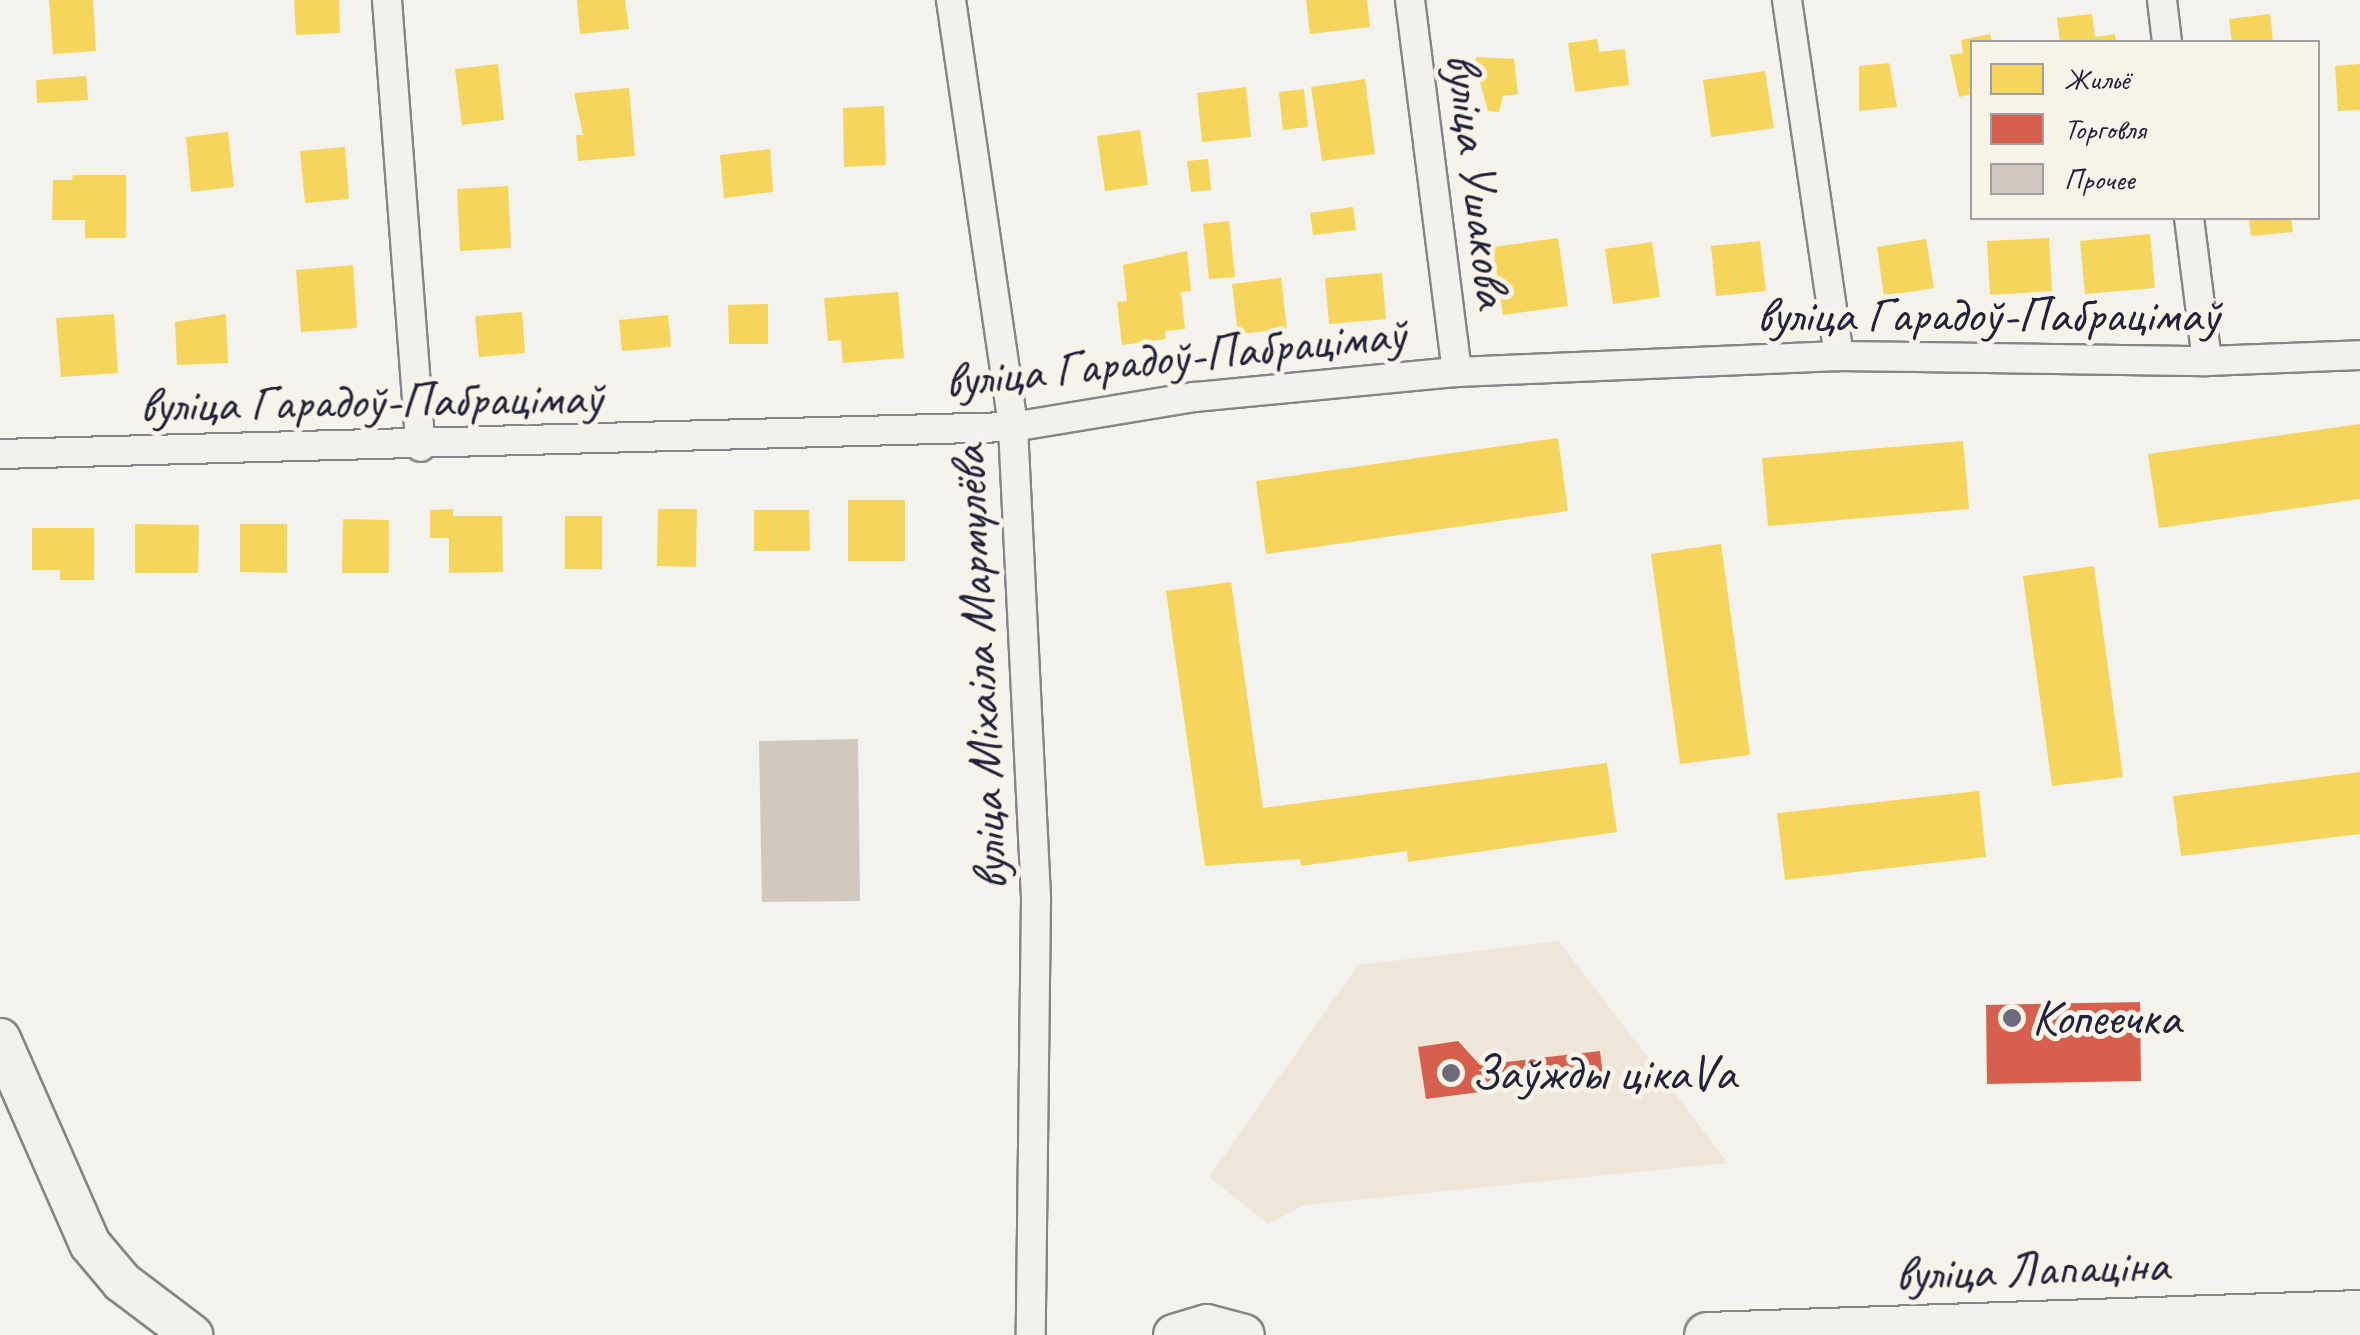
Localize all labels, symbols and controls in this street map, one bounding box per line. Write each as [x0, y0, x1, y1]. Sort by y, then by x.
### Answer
legend [1970, 40, 2320, 220]
street label: вуліца Ушакова [1433, 49, 1523, 311]
text: Жильё [2064, 60, 2129, 98]
text: Торговля [2064, 110, 2145, 148]
text: Прочее [2064, 160, 2135, 198]
street label: вуліца Гарадоў-Пабрацімаў [1762, 285, 2214, 345]
street label: вуліца Гарадоў-Пабрацімаў [947, 303, 1403, 411]
street label: вуліца Гарадоў-Пабрацімаў [144, 367, 598, 435]
street label: вуліца Міхаіла Мармулёва [937, 442, 1021, 894]
place label: Копеечка [2032, 988, 2181, 1048]
marker: Копеечка [2001, 1007, 2023, 1029]
place label: Заўжды цікаVа [1471, 1043, 1736, 1103]
marker: Заўжды цікаVа [1440, 1062, 1462, 1084]
street label: вуліца Лапаціна [1894, 1234, 2170, 1304]

